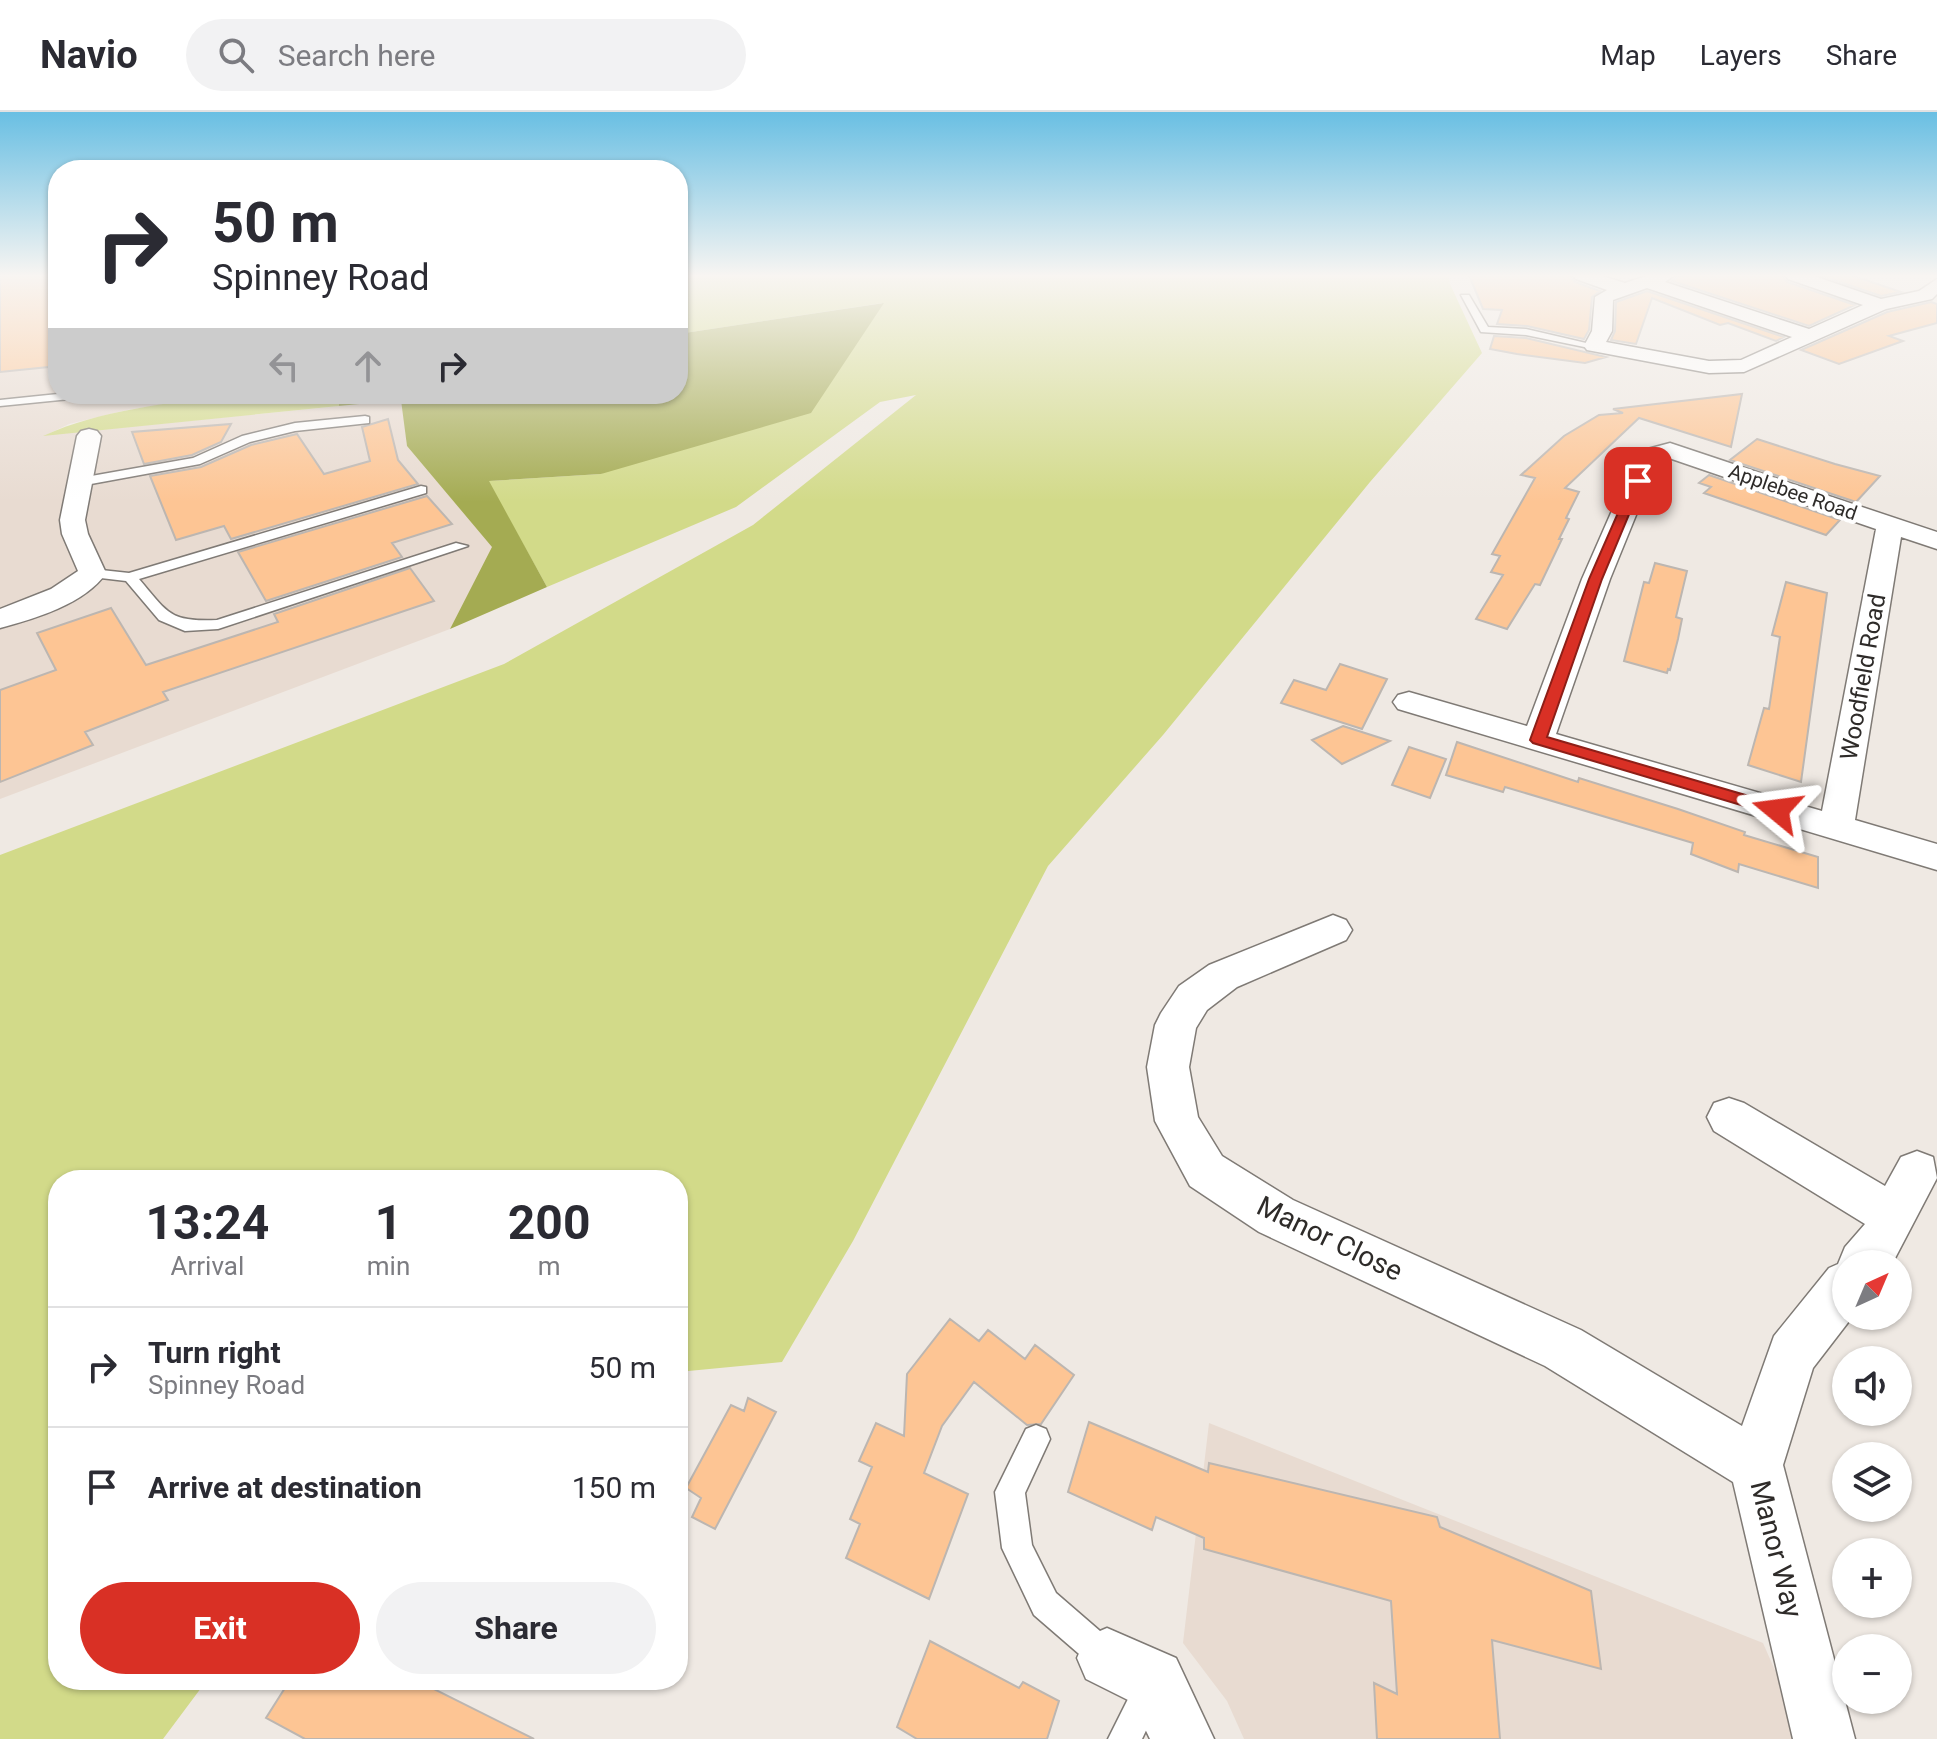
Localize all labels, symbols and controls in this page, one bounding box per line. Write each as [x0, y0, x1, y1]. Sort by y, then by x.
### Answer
search box [186, 19, 746, 91]
text: Navio [40, 33, 138, 77]
icon: search [214, 33, 258, 77]
text: Search here [278, 38, 435, 73]
text: Map [1600, 39, 1656, 72]
text: Layers [1700, 39, 1782, 72]
text: Share [1826, 39, 1897, 72]
text: 50 m [212, 190, 339, 256]
icon: right [80, 192, 184, 296]
text: Spinney Road [212, 257, 430, 299]
icon: left [262, 344, 306, 388]
icon: ahead [346, 344, 390, 388]
icon: right [430, 344, 474, 388]
pin [1604, 447, 1672, 515]
icon: arrive [1616, 459, 1660, 503]
street label: Applebee Road [1726, 459, 1860, 525]
street label: Woodfield Road [1835, 592, 1891, 762]
position arrow [1735, 768, 1819, 852]
street label: Manor Close [1252, 1189, 1408, 1288]
text: 13:24 [146, 1194, 269, 1251]
text: 1 [375, 1194, 402, 1251]
text: 200 [508, 1194, 590, 1251]
north arrow [1832, 1250, 1912, 1330]
map controls [1832, 1250, 1912, 1714]
text: Arrival [171, 1251, 244, 1281]
text: min [367, 1251, 410, 1281]
text: m [538, 1251, 561, 1281]
text: Turn right [148, 1335, 281, 1370]
icon: right [80, 1345, 124, 1389]
button: sound [1832, 1346, 1912, 1426]
text: 50 m [589, 1350, 656, 1385]
text: Spinney Road [148, 1370, 305, 1400]
button: layers [1832, 1442, 1912, 1522]
icon: arrive [80, 1465, 124, 1509]
text: Arrive at destination [148, 1470, 422, 1505]
text: 150 m [572, 1470, 656, 1505]
street label: Manor Way [1744, 1477, 1809, 1621]
button: + [1832, 1538, 1912, 1618]
button: Exit [80, 1582, 360, 1674]
button: Share [376, 1582, 656, 1674]
button: − [1832, 1634, 1912, 1714]

